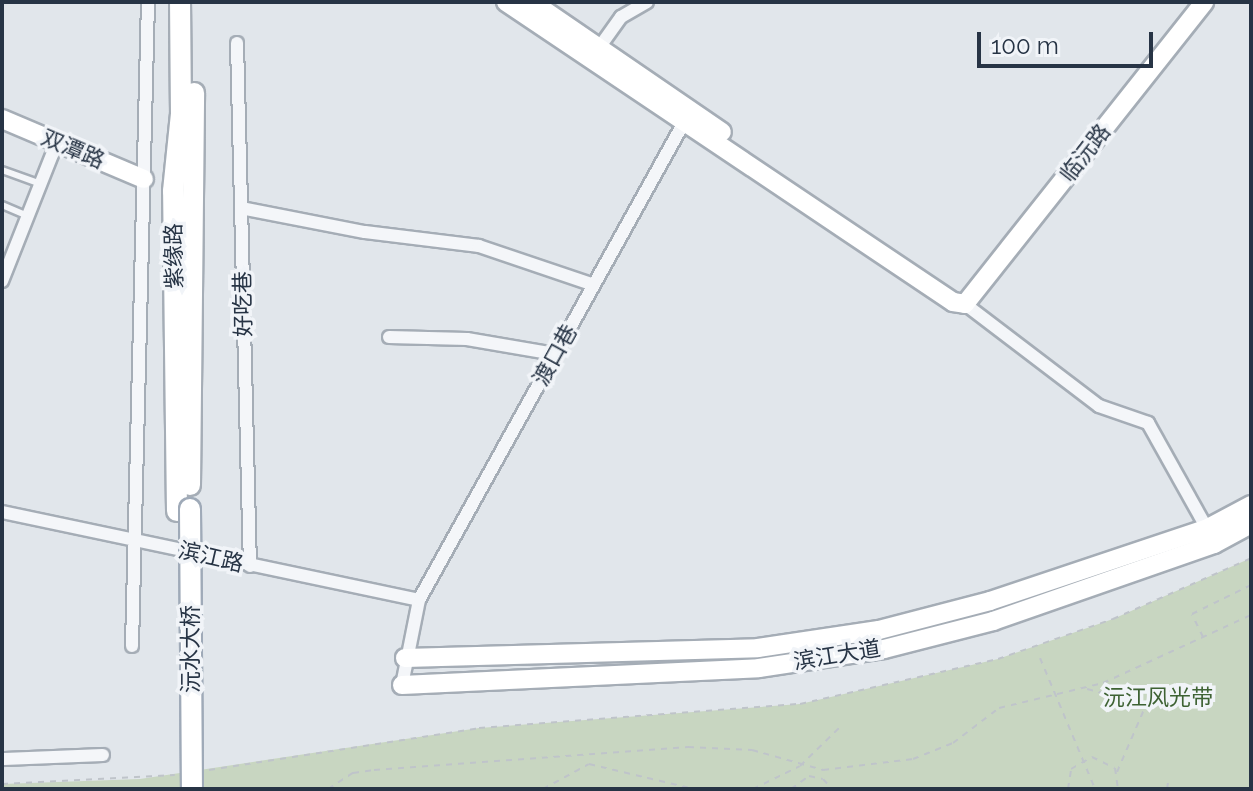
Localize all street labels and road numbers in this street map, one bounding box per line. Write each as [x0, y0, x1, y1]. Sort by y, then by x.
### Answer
street label: 临沅路 [1054, 119, 1116, 187]
street label: 双潭路 [37, 124, 109, 174]
street label: 紫缘路 [160, 223, 188, 289]
street label: 好吃巷 [229, 271, 257, 337]
street label: 渡口巷 [527, 320, 583, 390]
street label: 滨江路 [176, 537, 246, 577]
street label: 沅水大桥 [178, 605, 204, 693]
street label: 滨江大道 [791, 635, 883, 675]

